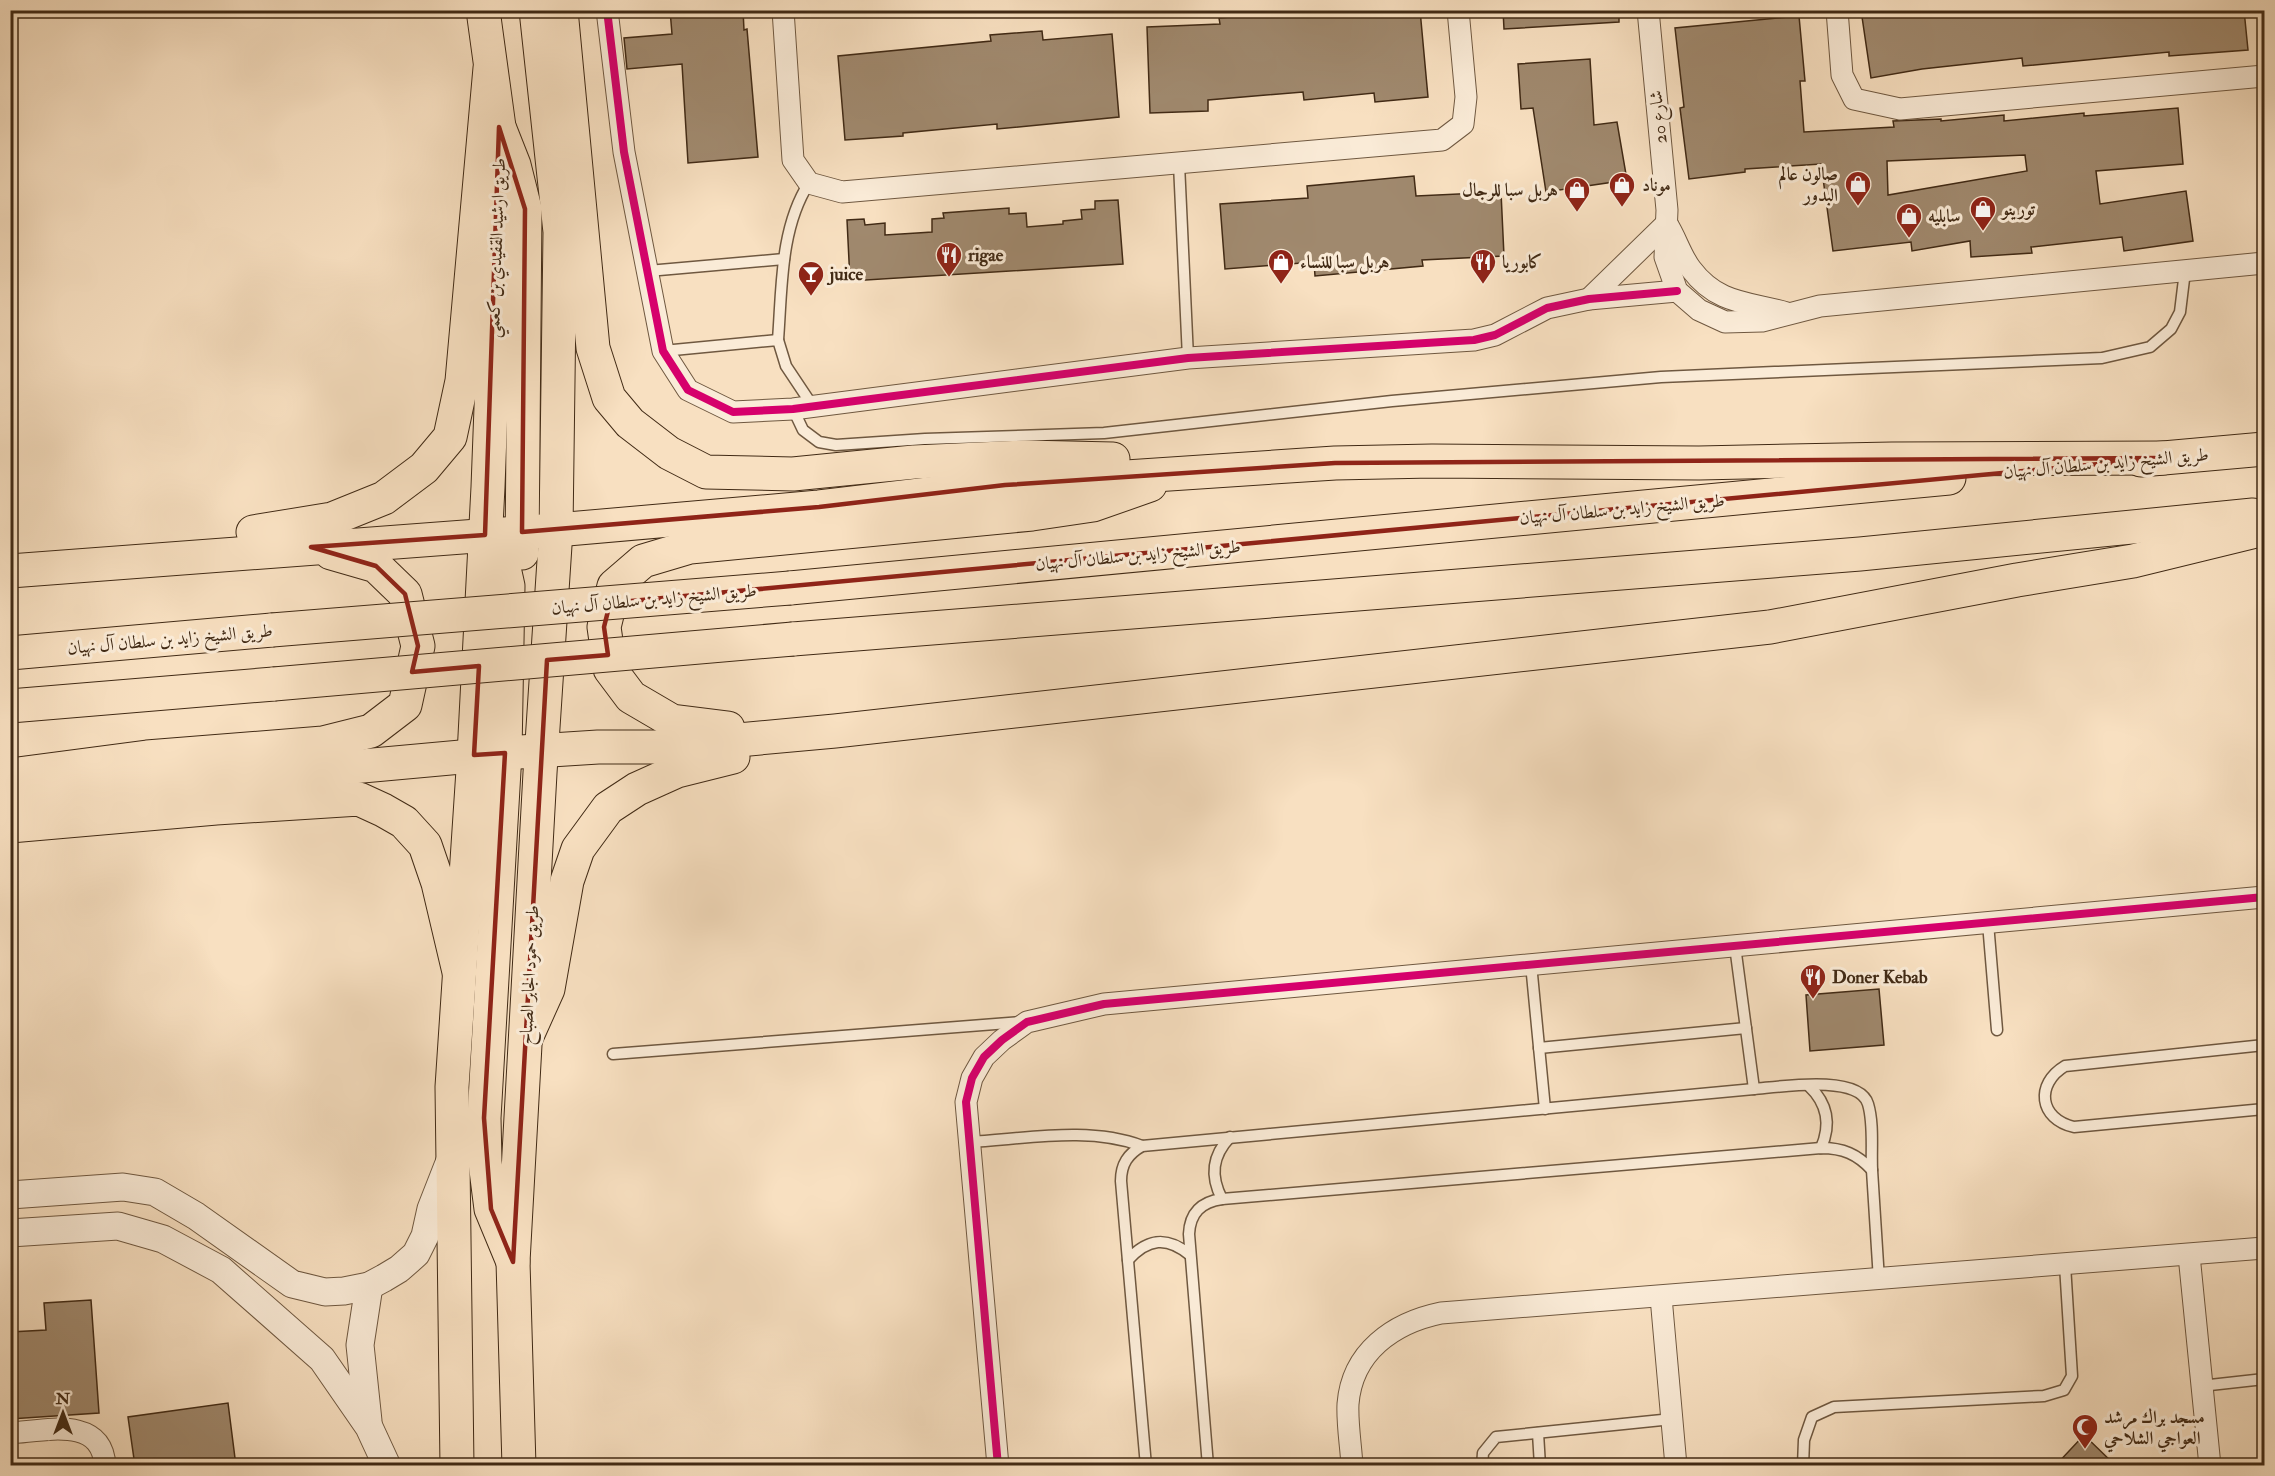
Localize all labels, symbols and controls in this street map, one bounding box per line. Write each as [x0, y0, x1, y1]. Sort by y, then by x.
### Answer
street label: شارع 20 [1644, 89, 1676, 145]
street label: طريق ارشيد القفيدي بن كعمي [482, 158, 516, 339]
place label: صالون عالم البدور [1779, 163, 1838, 207]
shop icon: صالون عالم البدور [1843, 169, 1873, 207]
shop icon: موناد [1607, 170, 1637, 208]
place label: موناد [1642, 174, 1671, 197]
shop icon: هربل سبا للرجال [1562, 175, 1592, 213]
place label: هربل سبا للرجال [1462, 179, 1558, 203]
shop icon: تورينو [1968, 194, 1998, 232]
place label: تورينو [2000, 198, 2035, 221]
shop icon: سابليه [1894, 201, 1924, 239]
place label: سابليه [1928, 205, 1961, 228]
restaurant icon: rigae [934, 240, 964, 278]
place label: rigae [967, 244, 1004, 267]
shop icon: هربل سبا للنساء [1266, 247, 1296, 285]
restaurant icon: كابوريا [1468, 247, 1498, 285]
place label: هربل سبا للنساء [1300, 251, 1389, 275]
place label: كابوريا [1502, 251, 1542, 274]
bar icon: juice [796, 259, 826, 297]
place label: juice [826, 263, 863, 286]
street label: طريق الشيخ زايد بن سلطان آل نهيان [2002, 443, 2210, 488]
street label: طريق الشيخ زايد بن سلطان آل نهيان [1518, 489, 1726, 534]
street label: طريق الشيخ زايد بن سلطان آل نهيان [1034, 535, 1242, 580]
street label: طريق الشيخ زايد بن سلطان آل نهيان [550, 579, 758, 624]
street label: طريق الشيخ زايد بن سلطان آل نهيان [66, 619, 274, 664]
street label: طريق حمود الجابر الصباح [514, 904, 549, 1046]
restaurant icon: Doner Kebab [1798, 962, 1828, 1000]
place label: Doner Kebab [1832, 966, 1928, 989]
north arrow [33, 1383, 93, 1443]
text: N [55, 1389, 71, 1409]
place label: مسجد براك مرشد العواجي الشلاحي [2103, 1406, 2205, 1453]
mosque icon: مسجد براك مرشد العواجي الشلاحي [2070, 1412, 2100, 1450]

